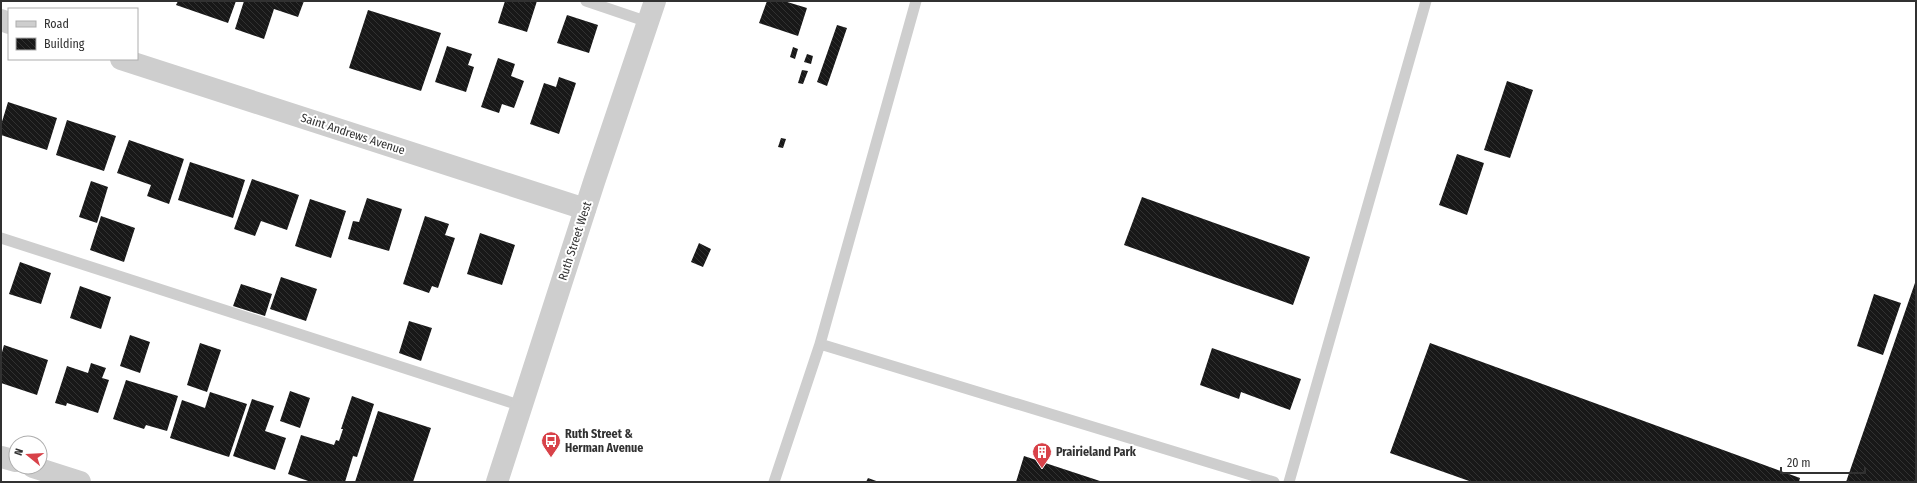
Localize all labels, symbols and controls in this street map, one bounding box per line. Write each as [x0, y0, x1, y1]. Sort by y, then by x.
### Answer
legend [8, 8, 138, 60]
text: Road [44, 17, 69, 31]
text: Building [44, 37, 85, 51]
street label: Saint Andrews Avenue [299, 111, 407, 157]
street label: Ruth Street West [556, 200, 594, 282]
place label: Ruth Street & Herman Avenue [565, 427, 643, 455]
bus stop icon: Ruth Street & Herman Avenue [540, 430, 562, 458]
north arrow [8, 435, 48, 475]
building icon: Prairieland Park [1031, 441, 1053, 469]
place label: Prairieland Park [1056, 445, 1137, 459]
text: N [12, 447, 26, 457]
scale bar [1781, 449, 1865, 475]
text: 20 m [1787, 456, 1811, 470]

